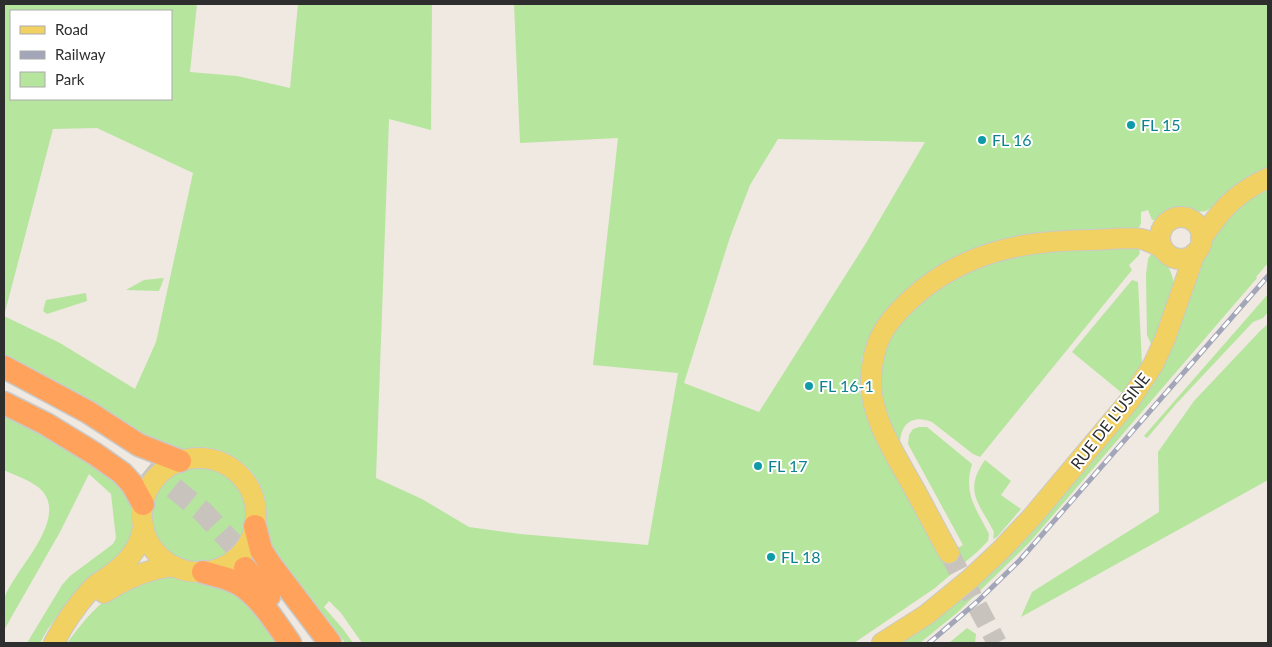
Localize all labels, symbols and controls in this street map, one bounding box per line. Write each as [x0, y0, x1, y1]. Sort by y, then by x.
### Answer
legend [10, 10, 172, 100]
text: Road [55, 20, 88, 38]
text: Railway [55, 45, 106, 63]
text: Park [55, 70, 85, 88]
place label: FL 15 [1141, 115, 1180, 134]
marker: FL 15 [1125, 119, 1137, 131]
place label: FL 16 [992, 130, 1031, 149]
marker: FL 16 [976, 134, 988, 146]
street label: RUE DE L'USINE [1066, 369, 1153, 473]
place label: FL 16-1 [819, 376, 874, 395]
marker: FL 16-1 [803, 380, 815, 392]
place label: FL 17 [768, 456, 807, 475]
marker: FL 17 [752, 460, 764, 472]
place label: FL 18 [781, 547, 820, 566]
marker: FL 18 [765, 551, 777, 563]

